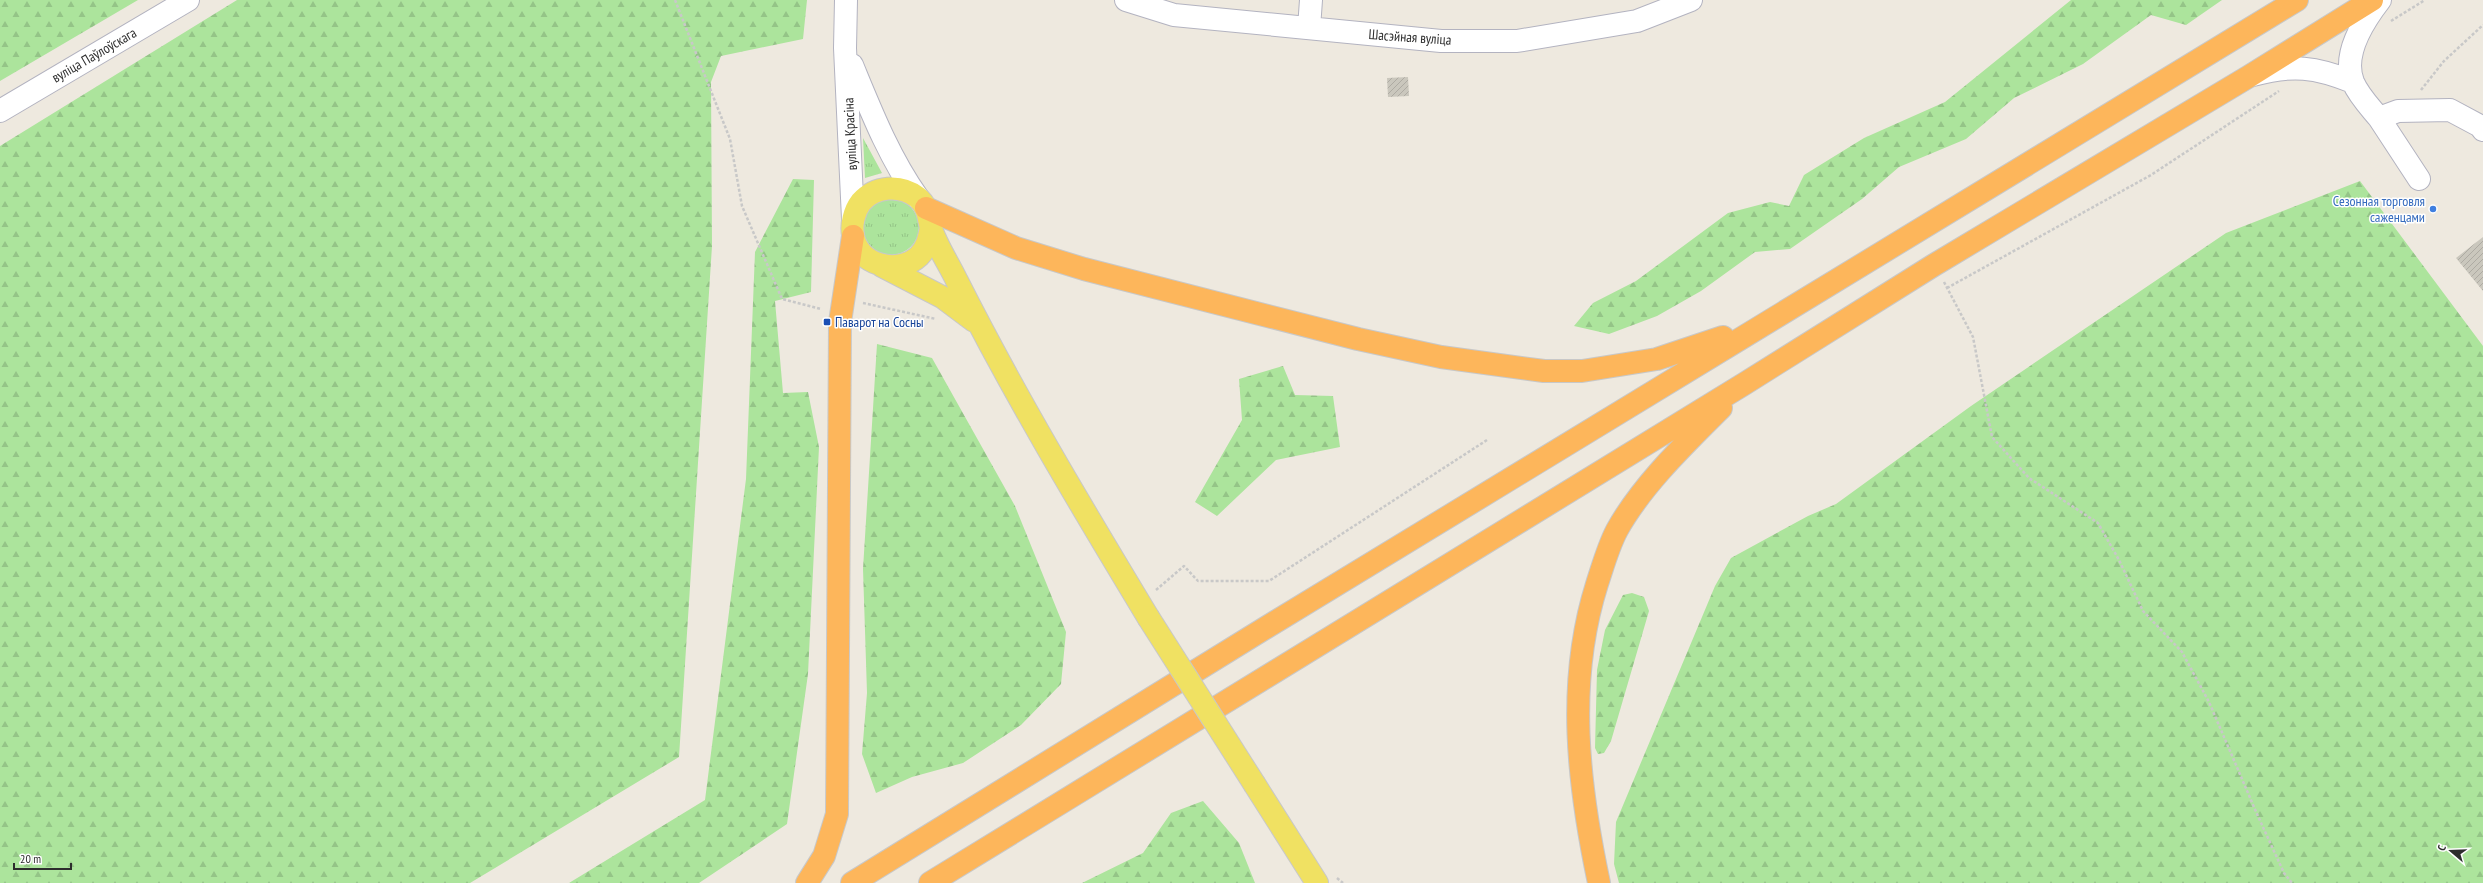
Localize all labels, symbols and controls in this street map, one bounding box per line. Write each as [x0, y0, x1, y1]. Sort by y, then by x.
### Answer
street label: вуліца Паўлоўскага [48, 24, 140, 86]
street label: Шасэйная вуліца [1368, 25, 1452, 49]
street label: вуліца Красіна [839, 97, 861, 171]
place label: Сезонная торговля саженцами [2333, 192, 2425, 226]
marker: Сезонная торговля саженцами [2428, 204, 2438, 214]
place label: Паварот на Сосны [835, 313, 924, 331]
marker: Паварот на Сосны [822, 317, 832, 327]
north arrow [2431, 831, 2471, 871]
text: С [2434, 843, 2449, 852]
scale bar [14, 845, 71, 871]
text: 20 m [20, 851, 41, 866]

